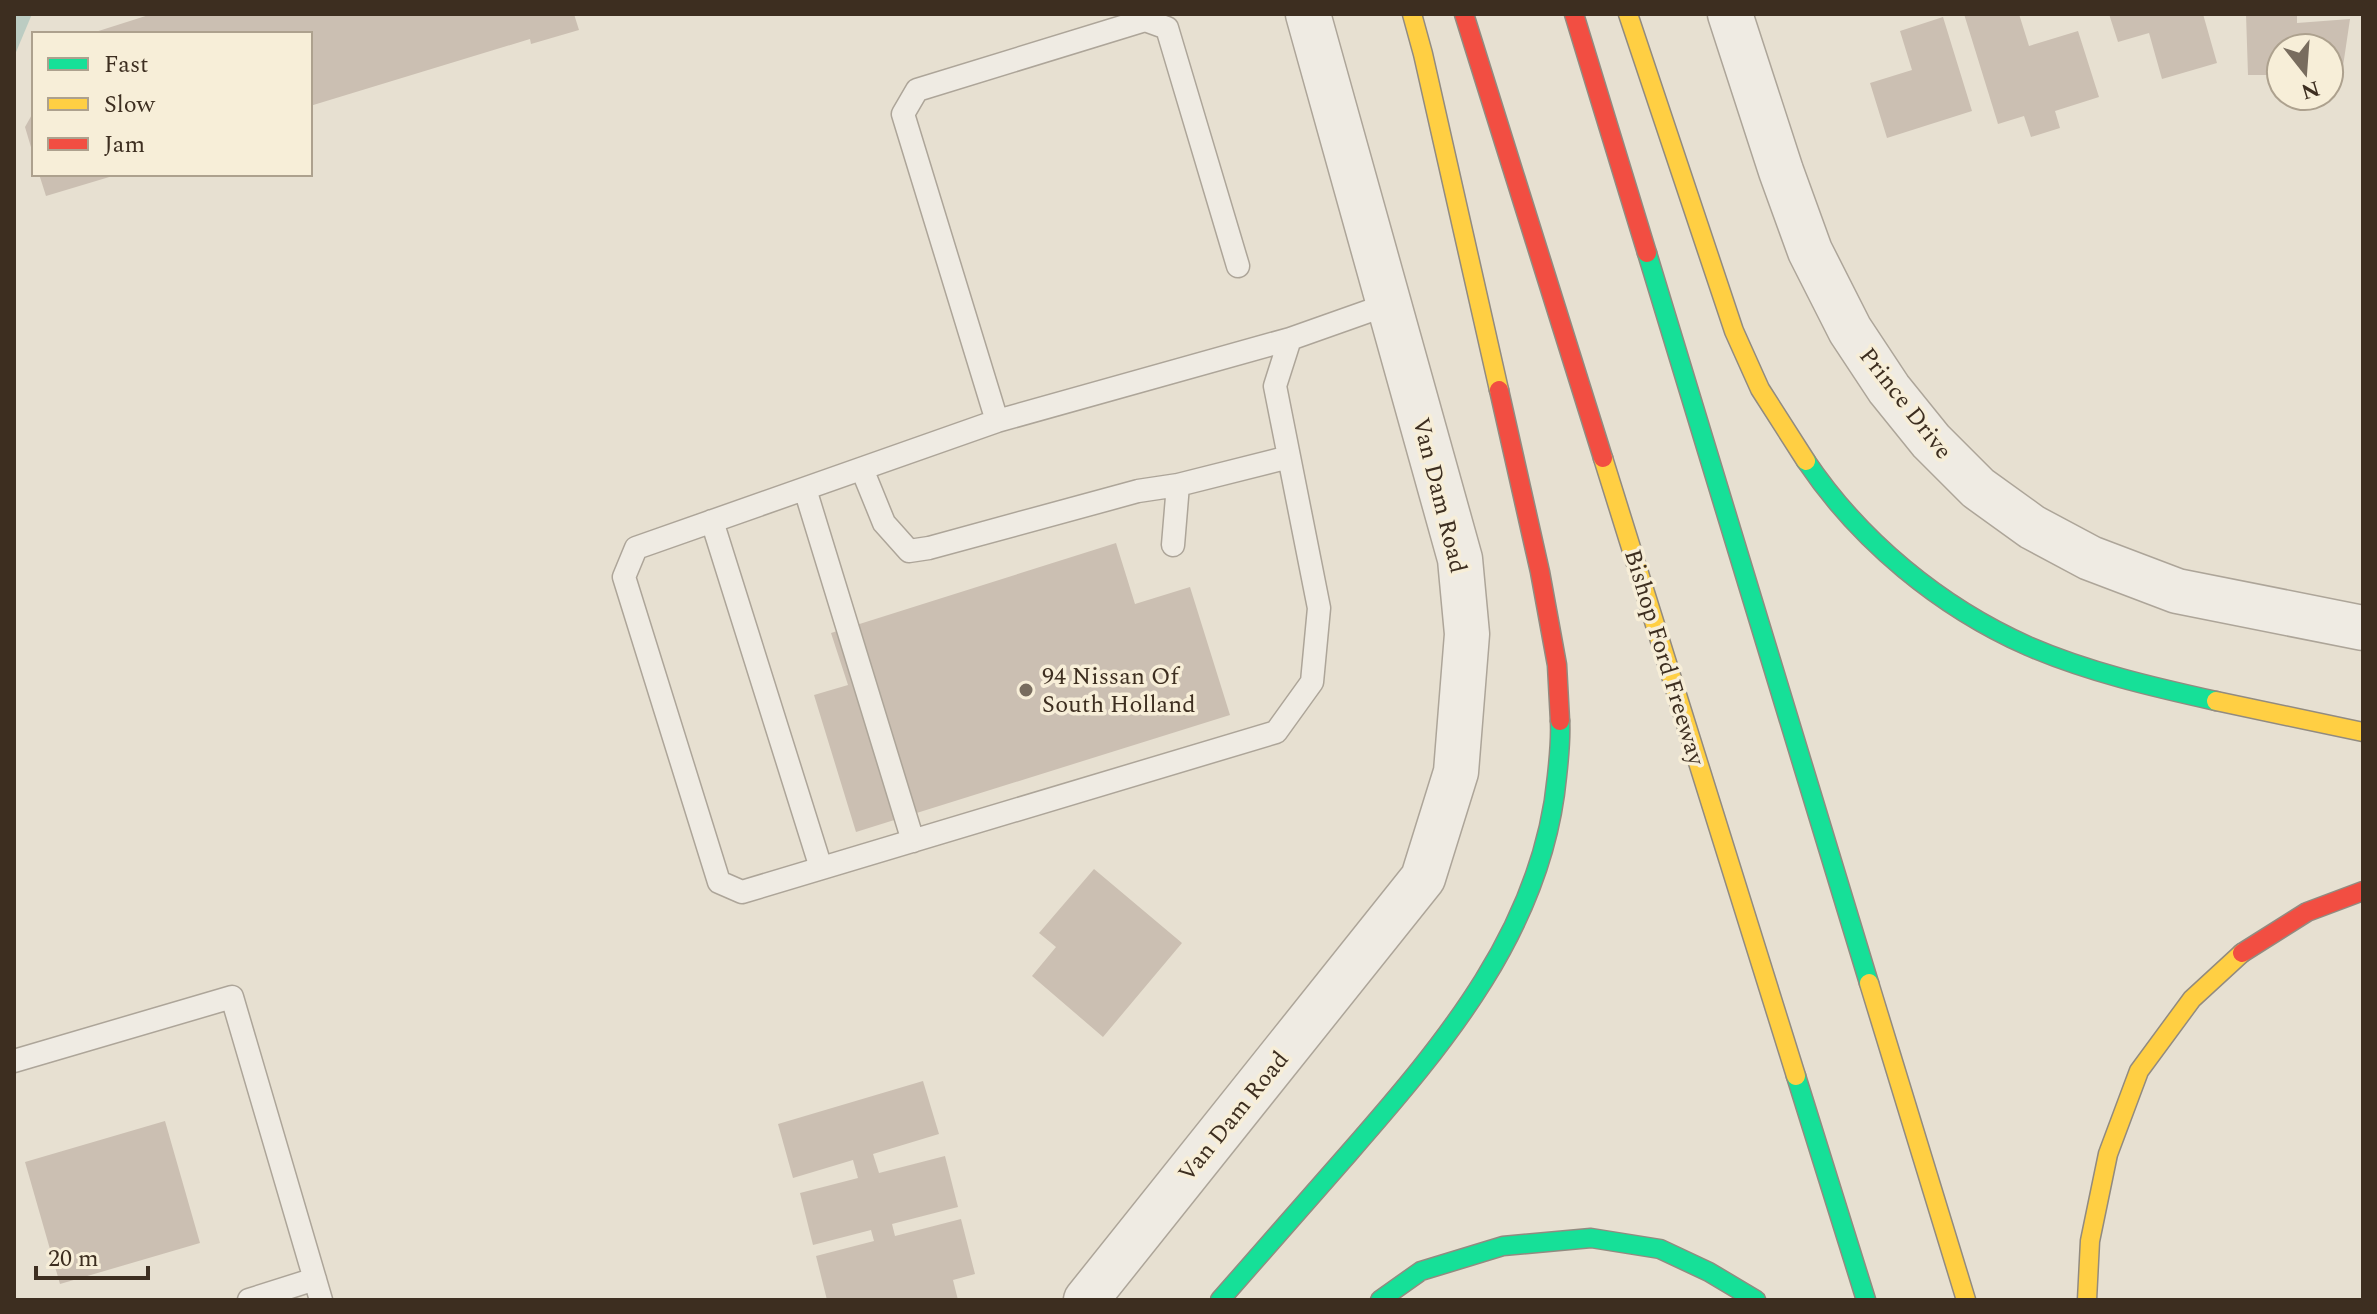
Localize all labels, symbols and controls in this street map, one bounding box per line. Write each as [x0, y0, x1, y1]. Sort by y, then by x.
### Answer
legend [32, 32, 312, 176]
north arrow [2265, 32, 2345, 112]
text: Fast [104, 47, 149, 83]
text: N [2297, 71, 2324, 108]
text: Slow [104, 87, 156, 123]
text: Jam [104, 127, 145, 163]
street label: Prince Drive [1850, 340, 1961, 467]
street label: Van Dam Road [1402, 414, 1476, 577]
street label: Bishop Ford Freeway [1614, 545, 1714, 771]
place label: 94 Nissan Of South Holland [1042, 659, 1196, 723]
marker: 94 Nissan Of South Holland [1017, 681, 1035, 699]
street label: Van Dam Road [1170, 1043, 1298, 1190]
scale bar [36, 1230, 148, 1280]
text: 20 m [48, 1241, 99, 1277]

